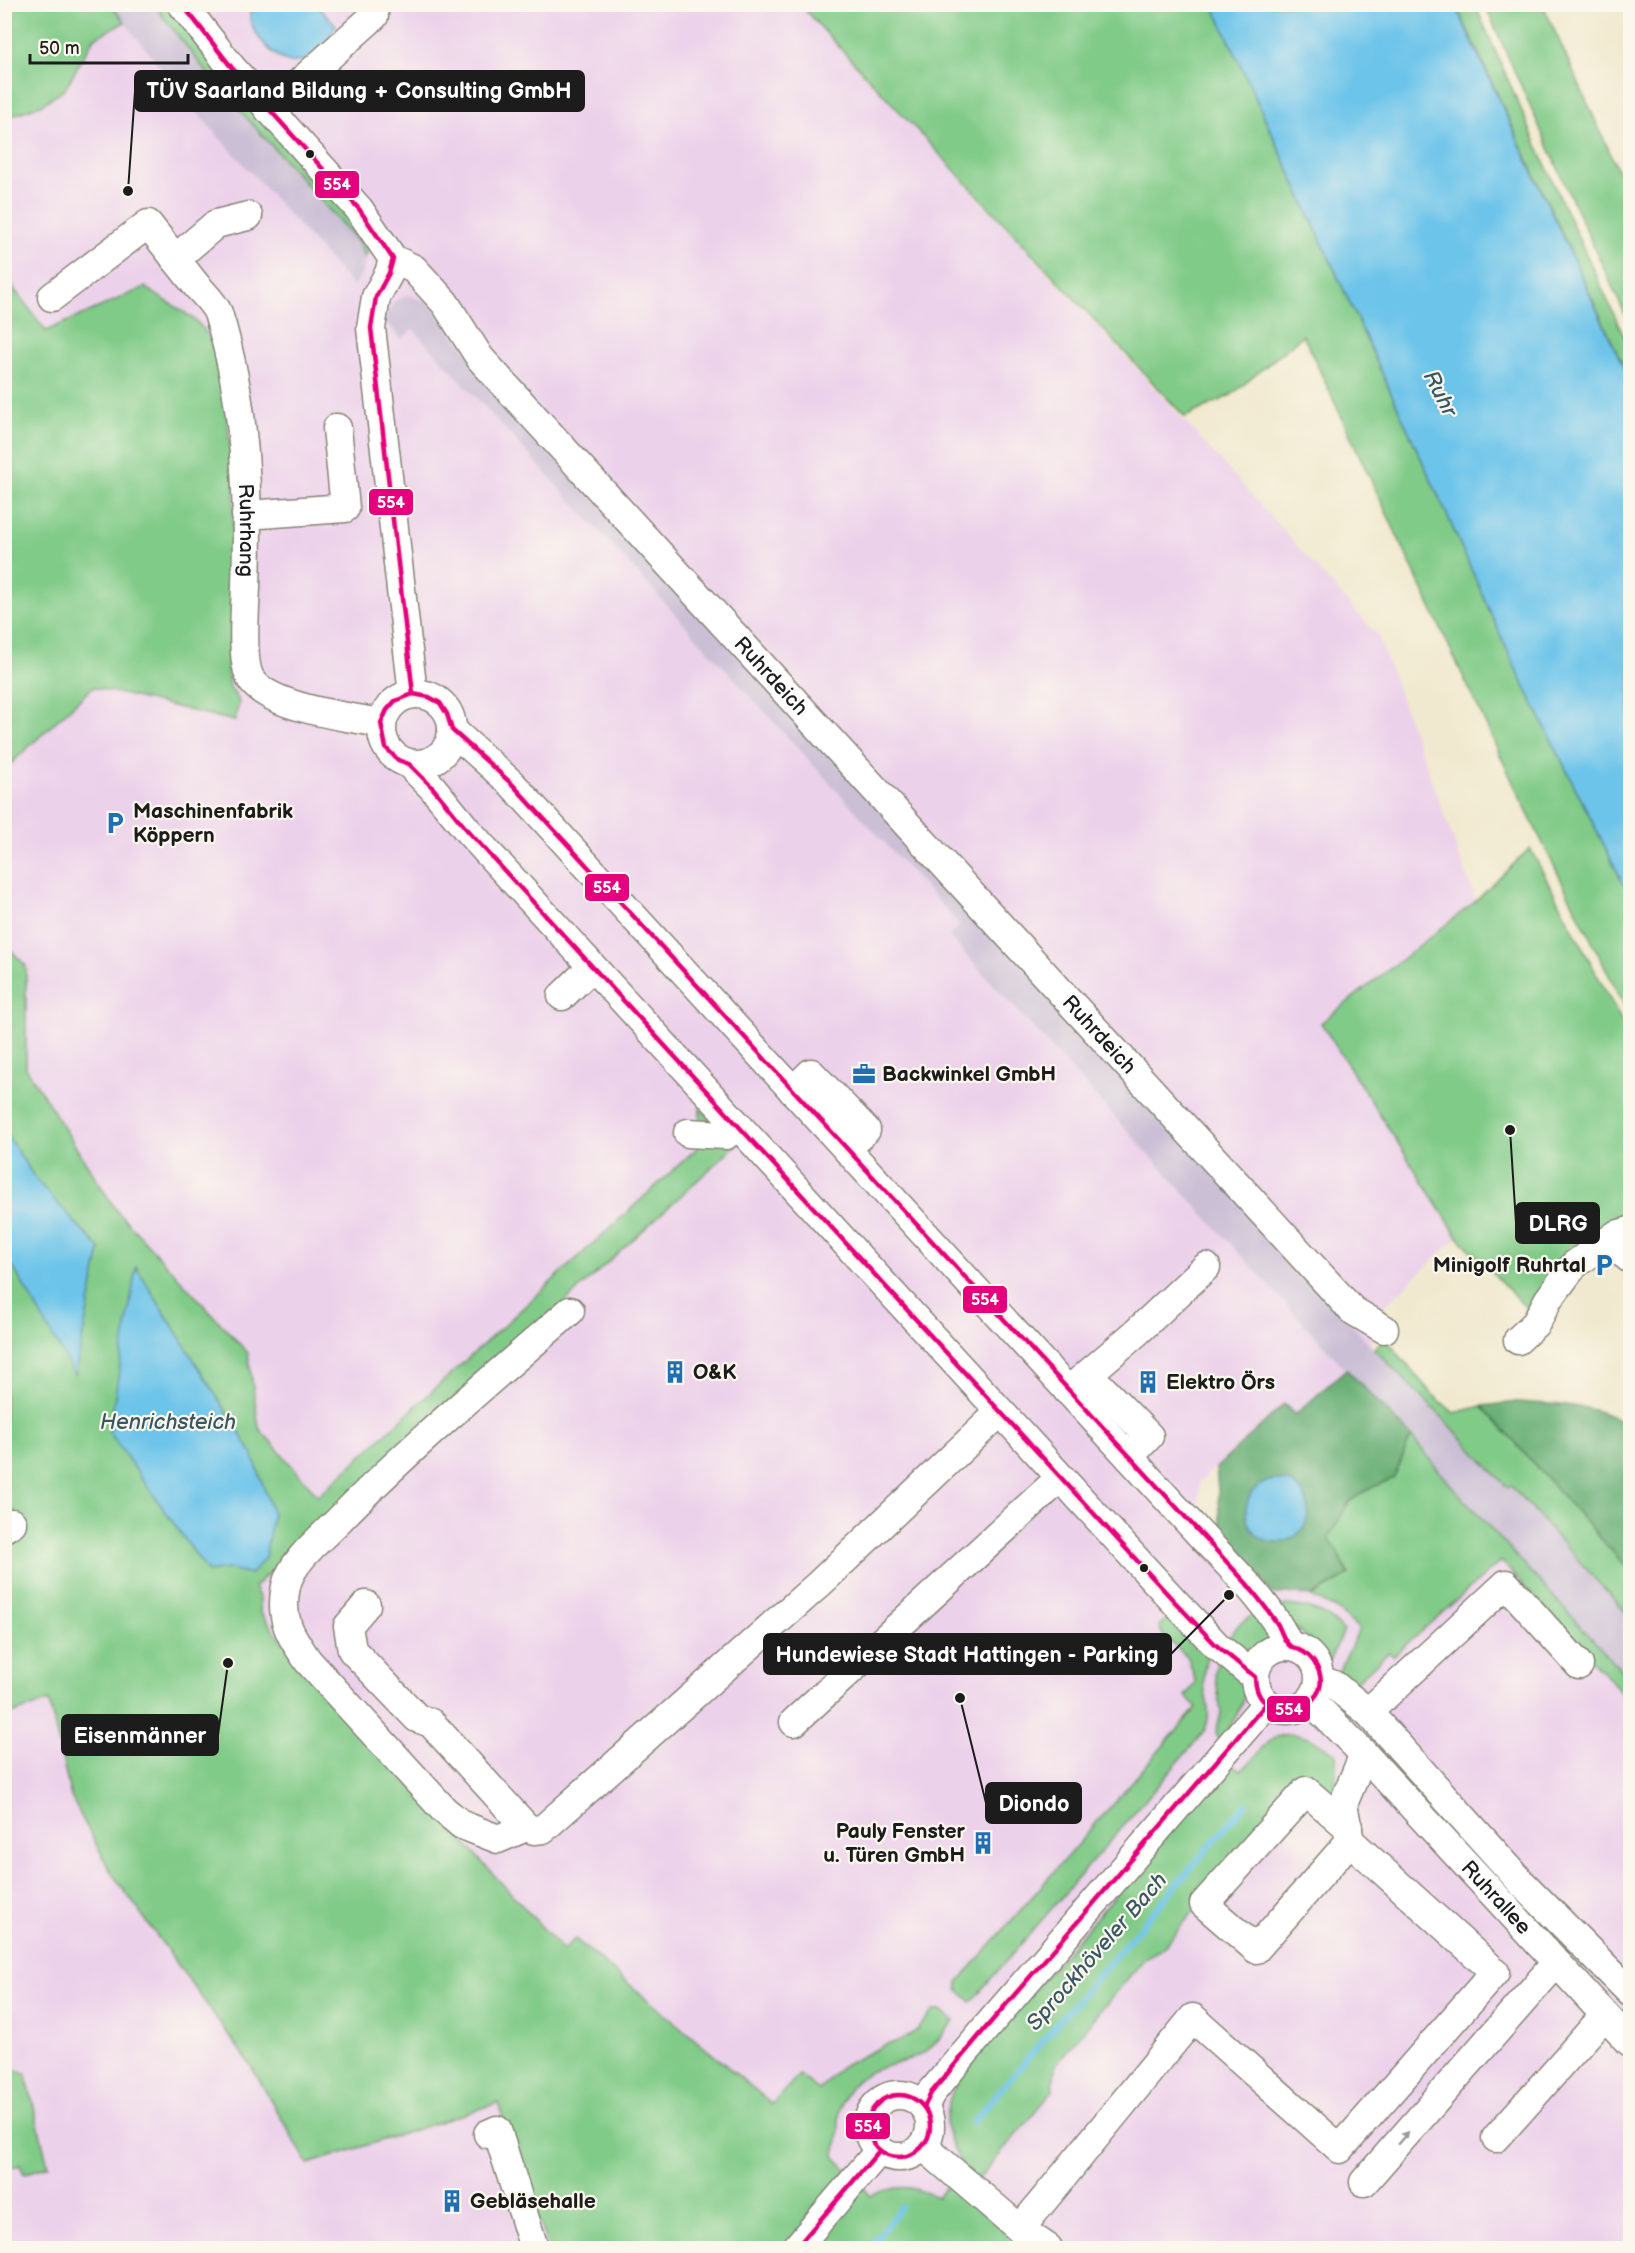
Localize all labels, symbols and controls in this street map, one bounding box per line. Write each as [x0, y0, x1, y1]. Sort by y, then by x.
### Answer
scale bar [30, 27, 188, 65]
text: 50 m [39, 38, 80, 59]
callout: TÜV Saarland Bildung + Consulting GmbH [135, 71, 584, 111]
text: TÜV Saarland Bildung + Consulting GmbH [146, 77, 572, 105]
unlabelled marker [304, 148, 316, 160]
line badge: 554 [314, 170, 360, 199]
text: 554 [323, 176, 352, 195]
water label: Ruhr [1417, 366, 1464, 423]
street label: Ruhrhang [233, 483, 259, 577]
line badge: 554 [368, 488, 414, 516]
text: 554 [377, 494, 406, 513]
street label: Ruhrdeich [729, 632, 813, 721]
place label: Maschinenfabrik Köppern [133, 799, 293, 848]
parking icon: Maschinenfabrik Köppern [102, 810, 128, 836]
line badge: 554 [584, 873, 630, 902]
text: 554 [593, 879, 622, 898]
street label: Ruhrdeich [1057, 990, 1141, 1079]
office icon: Backwinkel GmbH [851, 1061, 877, 1087]
place label: Backwinkel GmbH [882, 1062, 1056, 1087]
callout: DLRG [1516, 1203, 1599, 1243]
text: DLRG [1528, 1211, 1588, 1238]
parking icon: Minigolf Ruhrtal [1591, 1252, 1617, 1278]
place label: Minigolf Ruhrtal [1433, 1253, 1586, 1278]
line badge: 554 [962, 1285, 1008, 1314]
text: 554 [971, 1291, 1000, 1310]
building icon: O&K [662, 1359, 688, 1385]
place label: O&K [693, 1360, 737, 1385]
building icon: Elektro Örs [1135, 1369, 1161, 1395]
place label: Elektro Örs [1166, 1370, 1275, 1395]
water label: Henrichsteich [100, 1409, 236, 1436]
unlabelled marker [1138, 1562, 1150, 1574]
callout: Hundewiese Stadt Hattingen - Parking [764, 1634, 1171, 1674]
text: Hundewiese Stadt Hattingen - Parking [776, 1642, 1158, 1669]
line badge: 554 [1266, 1695, 1311, 1723]
text: 554 [1275, 1701, 1304, 1720]
callout: Eisenmänner [62, 1715, 218, 1755]
text: Eisenmänner [74, 1723, 207, 1750]
callout: Diondo [986, 1783, 1081, 1823]
text: Diondo [999, 1791, 1069, 1818]
place label: Pauly Fenster u. Türen GmbH [823, 1819, 966, 1868]
building icon: Pauly Fenster u. Türen GmbH [970, 1830, 996, 1856]
street label: Ruhrallee [1456, 1856, 1536, 1940]
water label: Sprockhöveler Bach [1021, 1867, 1173, 2037]
line badge: 554 [845, 2112, 891, 2140]
text: 554 [854, 2118, 883, 2137]
one-way arrow [1396, 2131, 1409, 2146]
building icon: Gebläsehalle [439, 2188, 465, 2214]
place label: Gebläsehalle [470, 2189, 596, 2214]

